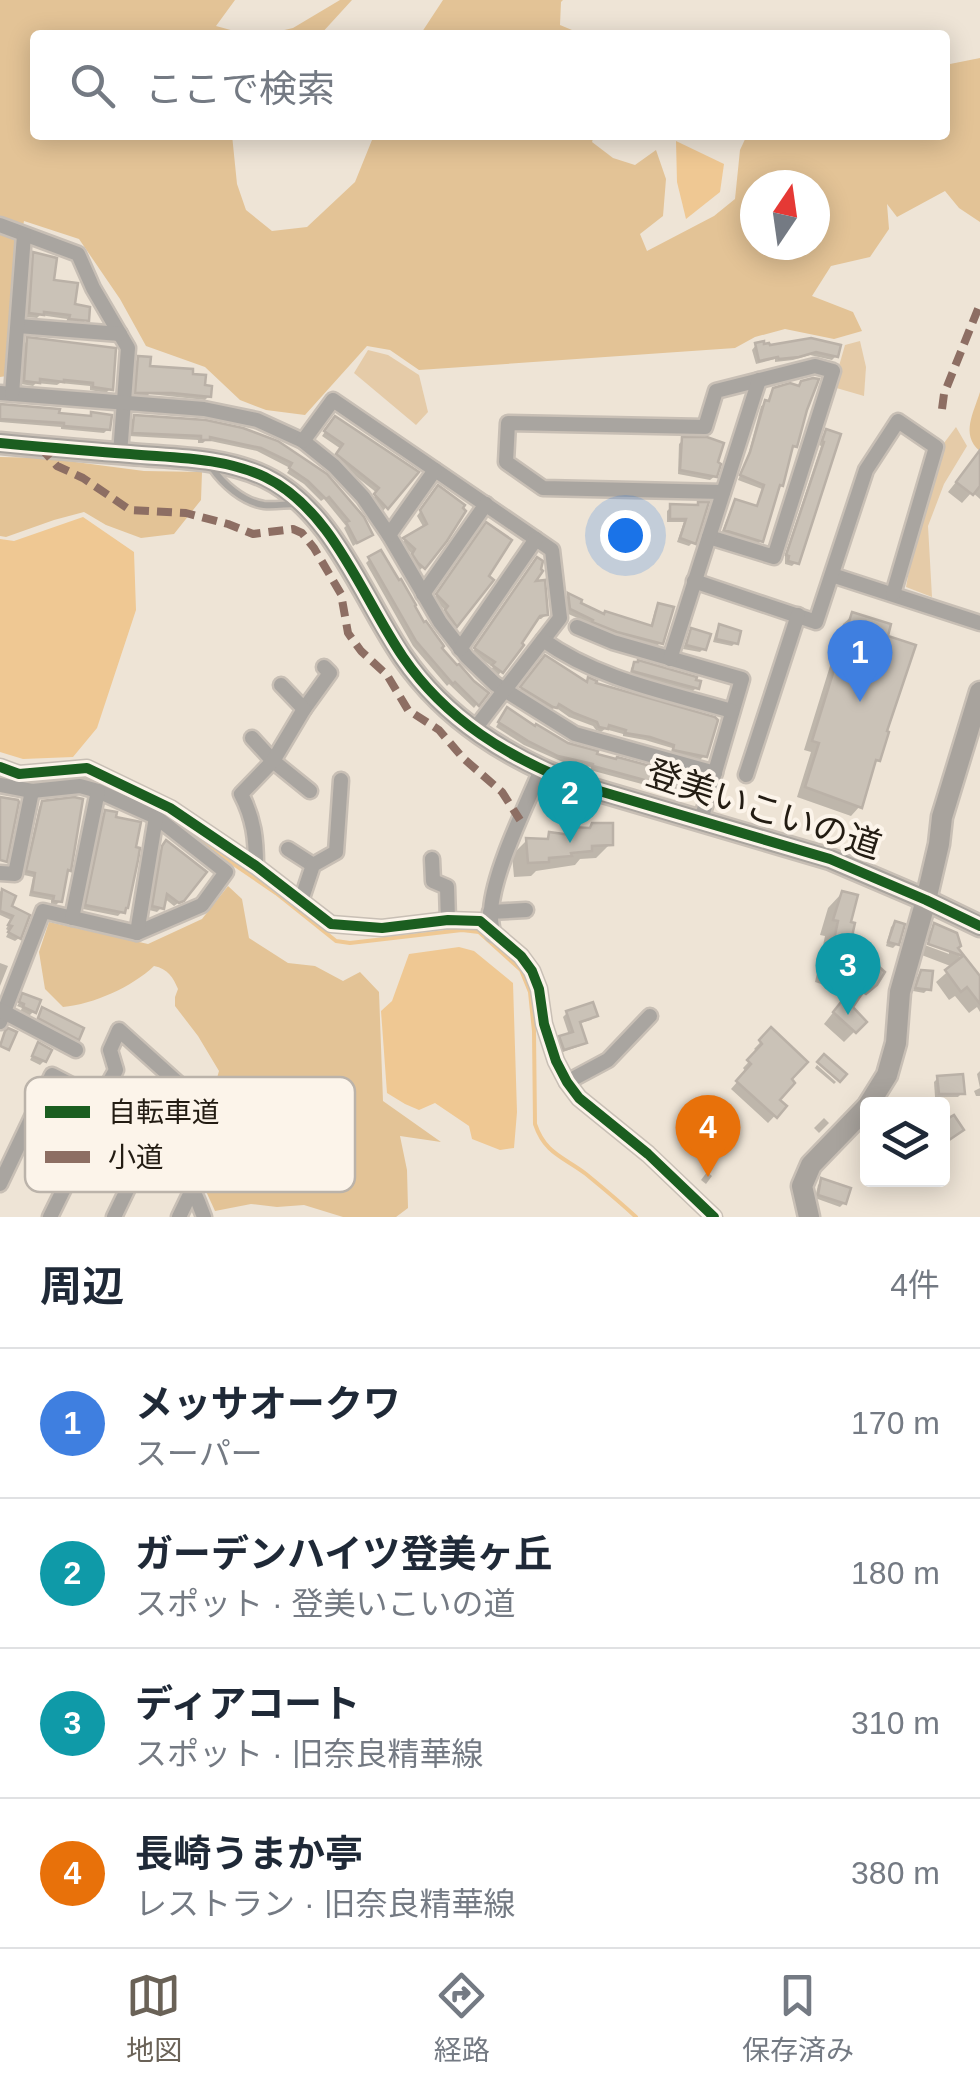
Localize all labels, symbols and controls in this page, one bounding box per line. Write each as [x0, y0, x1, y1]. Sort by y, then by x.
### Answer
search box [30, 30, 950, 140]
icon: search [65, 58, 120, 113]
text: ここで検索 [145, 68, 335, 110]
north arrow [740, 170, 830, 260]
your location [600, 510, 651, 561]
pin: 1 [828, 620, 892, 702]
street label: 登美いこいの道 [641, 753, 887, 865]
pin: 2 [538, 760, 602, 843]
pin: 3 [816, 932, 880, 1015]
legend [25, 1077, 355, 1192]
pin: 4 [676, 1094, 740, 1177]
text: 自転車道 [108, 1097, 220, 1128]
map controls [860, 1097, 950, 1187]
button: layers [860, 1097, 950, 1187]
text: 小道 [108, 1142, 164, 1173]
text: 周辺 [40, 1263, 124, 1310]
text: 4件 [890, 1267, 940, 1303]
text: メッサオークワ [135, 1383, 401, 1425]
text: 1 [64, 1405, 81, 1441]
text: 170 m [851, 1405, 940, 1441]
text: スーパー [135, 1436, 263, 1472]
text: ガーデンハイツ登美ヶ丘 [135, 1533, 552, 1575]
text: 2 [64, 1555, 81, 1591]
text: 180 m [851, 1555, 940, 1591]
text: スポット · 登美いこいの道 [135, 1586, 515, 1622]
text: ディアコート [135, 1683, 360, 1725]
text: 3 [64, 1705, 81, 1741]
text: 310 m [851, 1705, 940, 1741]
text: スポット · 旧奈良精華線 [135, 1736, 483, 1772]
text: 長崎うまか亭 [135, 1833, 363, 1875]
text: 4 [64, 1855, 81, 1891]
text: 380 m [851, 1855, 940, 1891]
text: レストラン · 旧奈良精華線 [135, 1886, 515, 1922]
tab: 地図 [126, 1968, 182, 2068]
tab: 経路 [434, 1968, 490, 2068]
tab: 保存済み [742, 1968, 854, 2068]

